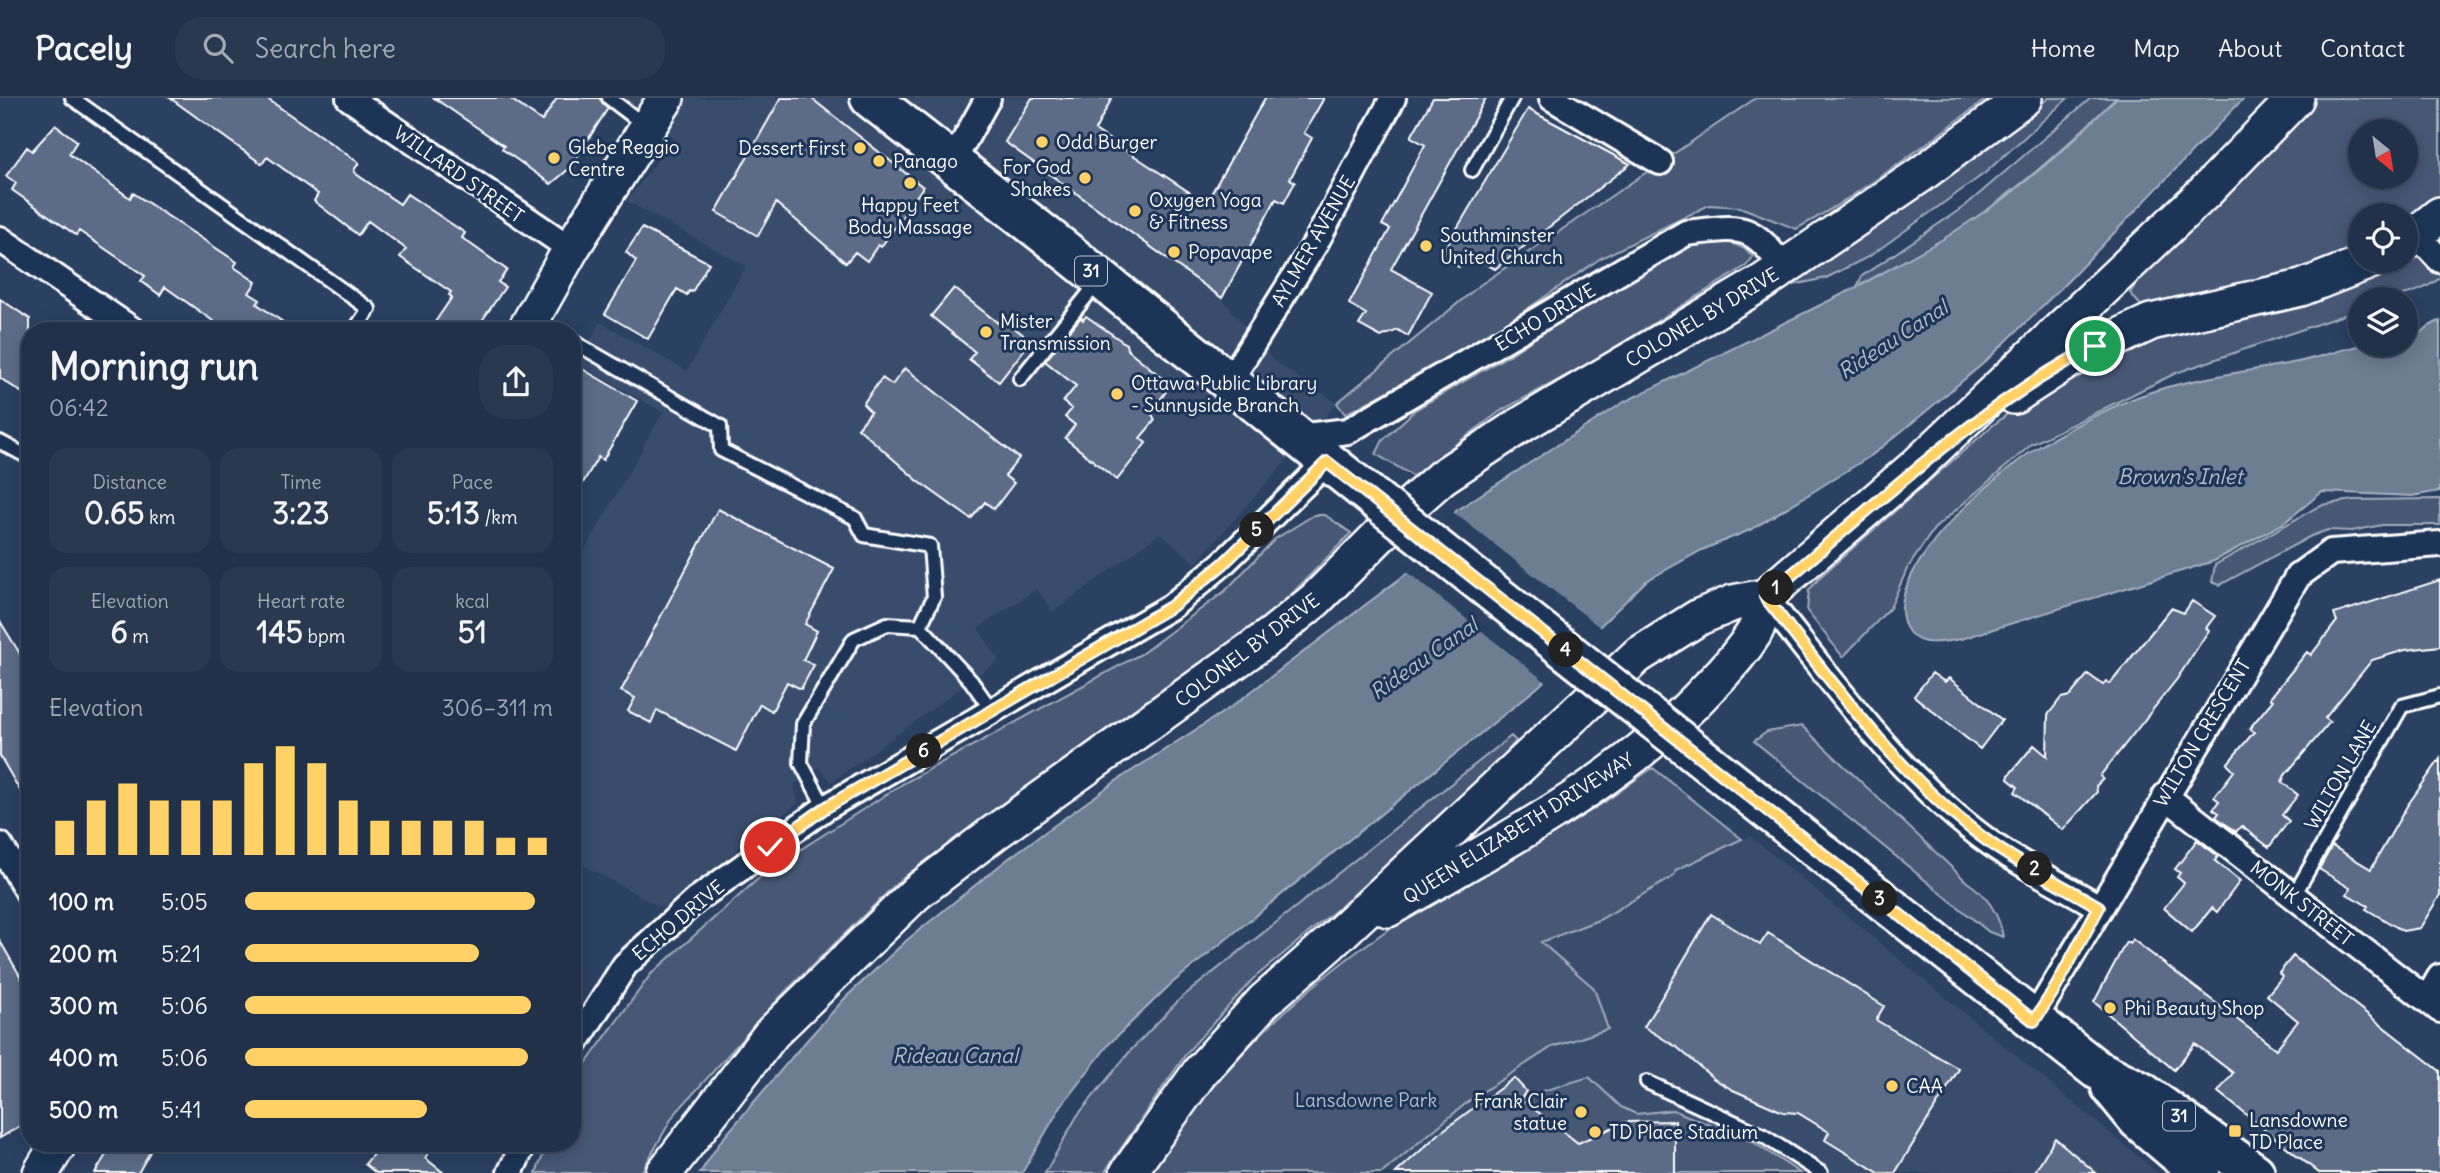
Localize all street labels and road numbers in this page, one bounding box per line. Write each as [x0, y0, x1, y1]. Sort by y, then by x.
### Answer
street label: WILLARD STREET [389, 120, 529, 228]
street label: AYLMER AVENUE [1266, 171, 1360, 311]
road number: 31 [1075, 256, 1107, 286]
street label: COLONEL BY DRIVE [1621, 262, 1783, 372]
street label: ECHO DRIVE [1490, 278, 1600, 356]
street label: COLONEL BY DRIVE [1170, 588, 1324, 712]
street label: WILTON CRESCENT [2148, 655, 2256, 811]
street label: WILTON LANE [2299, 716, 2381, 834]
street label: QUEEN ELIZABETH DRIVEWAY [1398, 747, 1638, 909]
street label: MONK STREET [2246, 855, 2358, 951]
street label: ECHO DRIVE [627, 874, 729, 966]
road number: 31 [2163, 1101, 2195, 1130]

